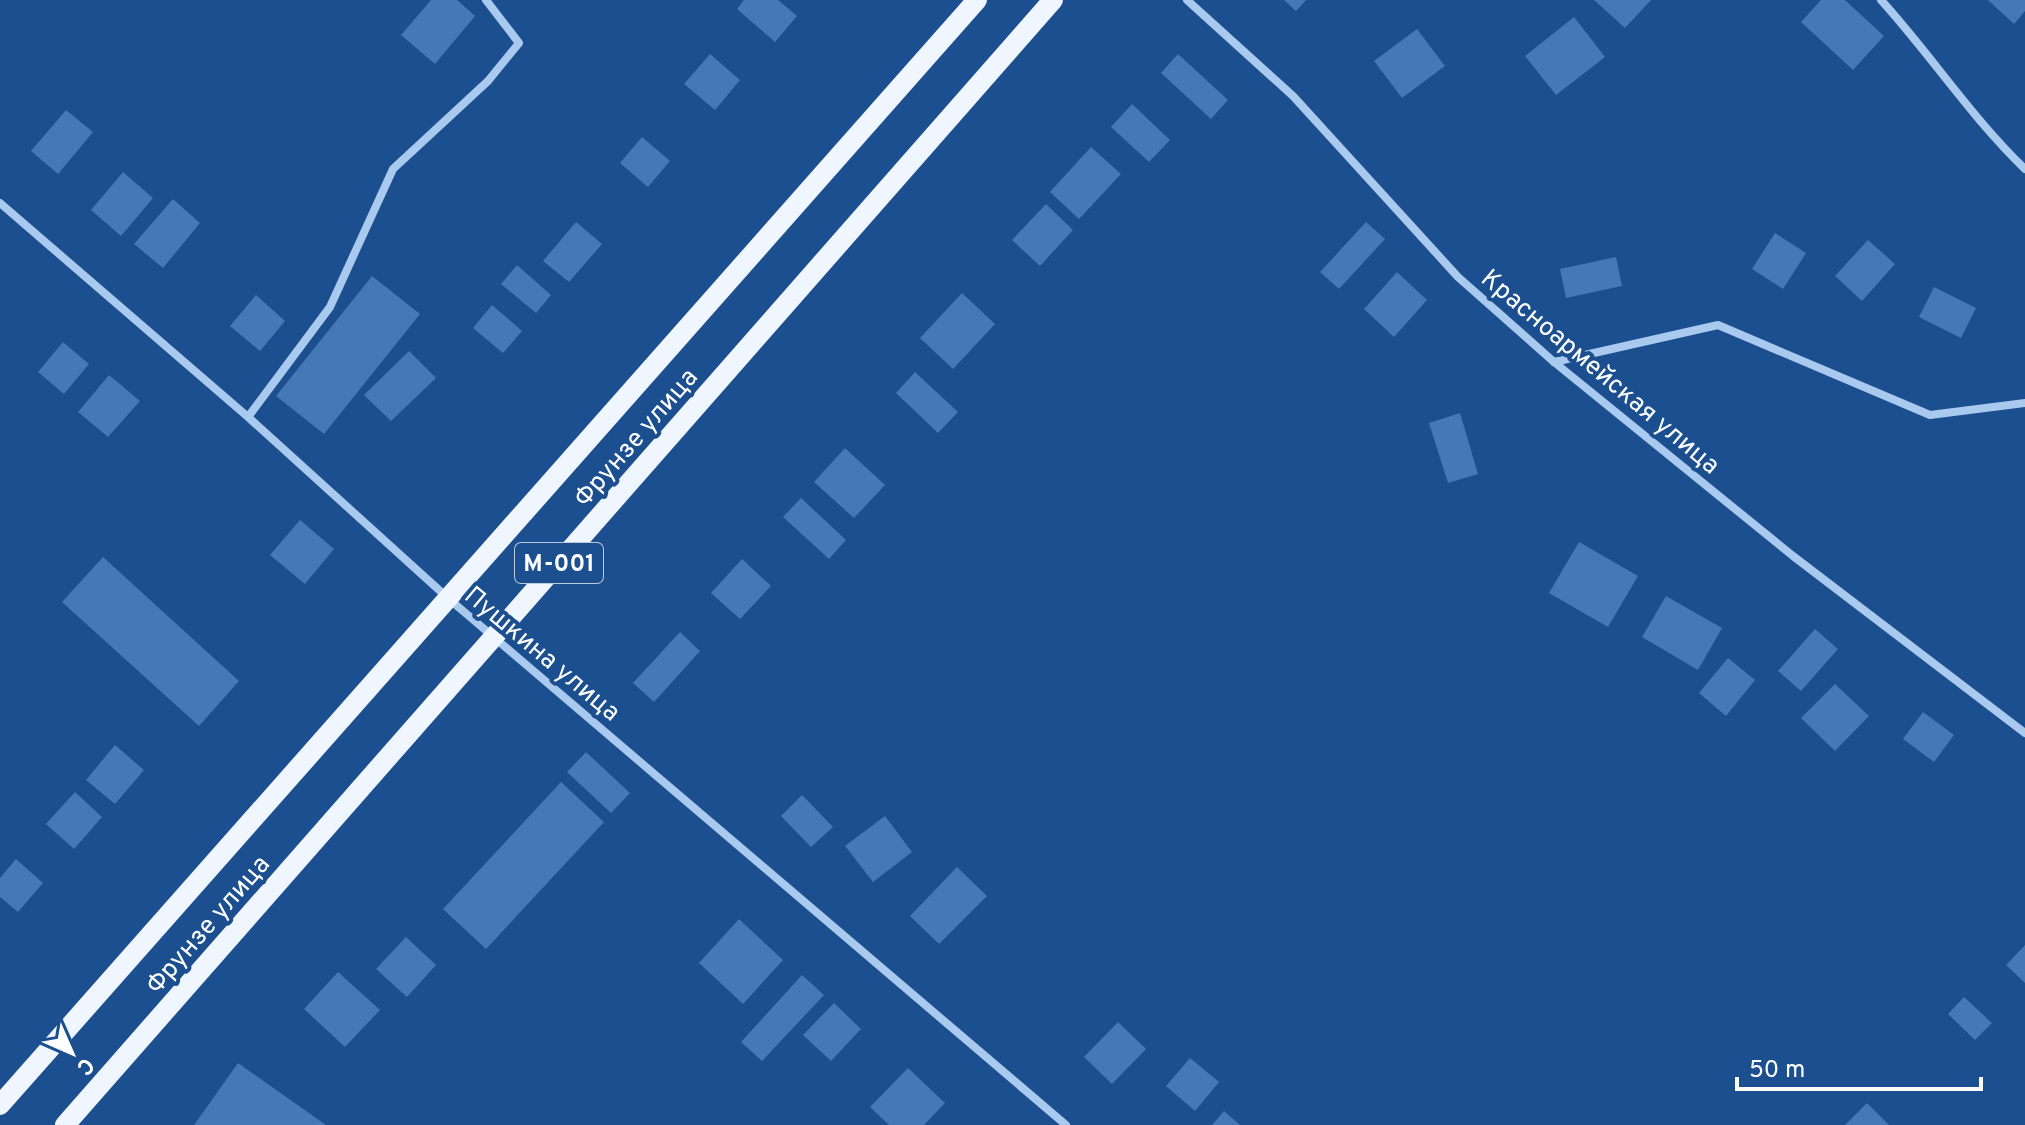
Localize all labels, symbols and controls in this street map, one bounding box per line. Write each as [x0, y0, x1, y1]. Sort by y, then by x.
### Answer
street label: Красноармейская улица [1473, 263, 1726, 483]
street label: Фрунзе улица [568, 362, 706, 515]
road number: M-001 [515, 543, 603, 583]
street label: Пушкина улица [457, 580, 626, 730]
street label: Фрунзе улица [140, 849, 278, 1002]
north arrow [32, 1013, 112, 1093]
scale bar [1737, 1041, 1981, 1091]
text: С [70, 1051, 99, 1080]
text: 50 m [1749, 1056, 1805, 1086]

